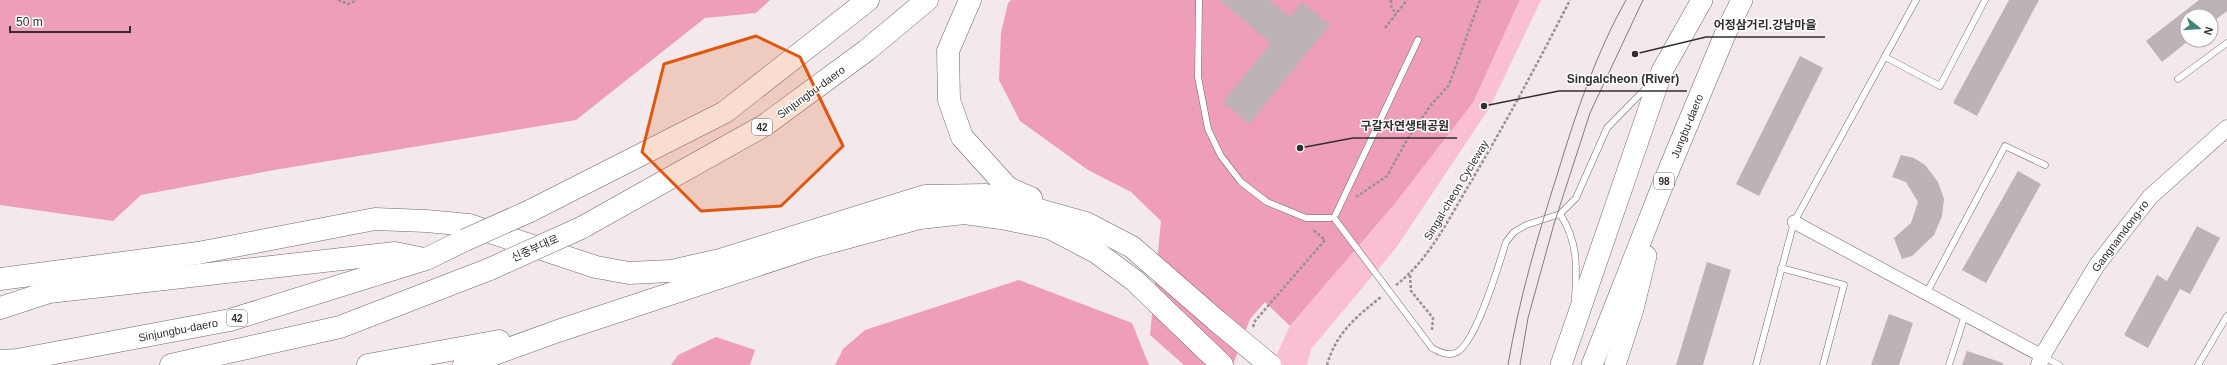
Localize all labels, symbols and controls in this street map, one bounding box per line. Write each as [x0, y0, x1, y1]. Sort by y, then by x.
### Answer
scale bar [10, 8, 130, 34]
north arrow [2179, 8, 2219, 48]
callout: 어정삼거리.강남마을 [1706, 13, 1825, 37]
text: 50 m [16, 15, 43, 29]
text: 어정삼거리.강남마을 [1714, 18, 1816, 32]
text: N [2202, 25, 2215, 37]
street label: Sinjungbu-daero [775, 63, 847, 121]
callout: Singalcheon (River) [1559, 67, 1687, 91]
text: Singalcheon (River) [1567, 72, 1679, 86]
street label: Jungbu-daero [1669, 92, 1705, 160]
callout: 구갈자연생태공원 [1353, 114, 1457, 138]
road number: 42 [752, 119, 772, 135]
text: 구갈자연생태공원 [1361, 119, 1449, 133]
street label: Singal-cheon Cycleway [1421, 137, 1491, 242]
road number: 98 [1654, 173, 1674, 189]
street label: Gangnamdong-ro [2089, 198, 2151, 274]
street label: 신중부대로 [509, 232, 561, 264]
road number: 42 [227, 310, 247, 326]
street label: Sinjungbu-daero [137, 316, 219, 344]

